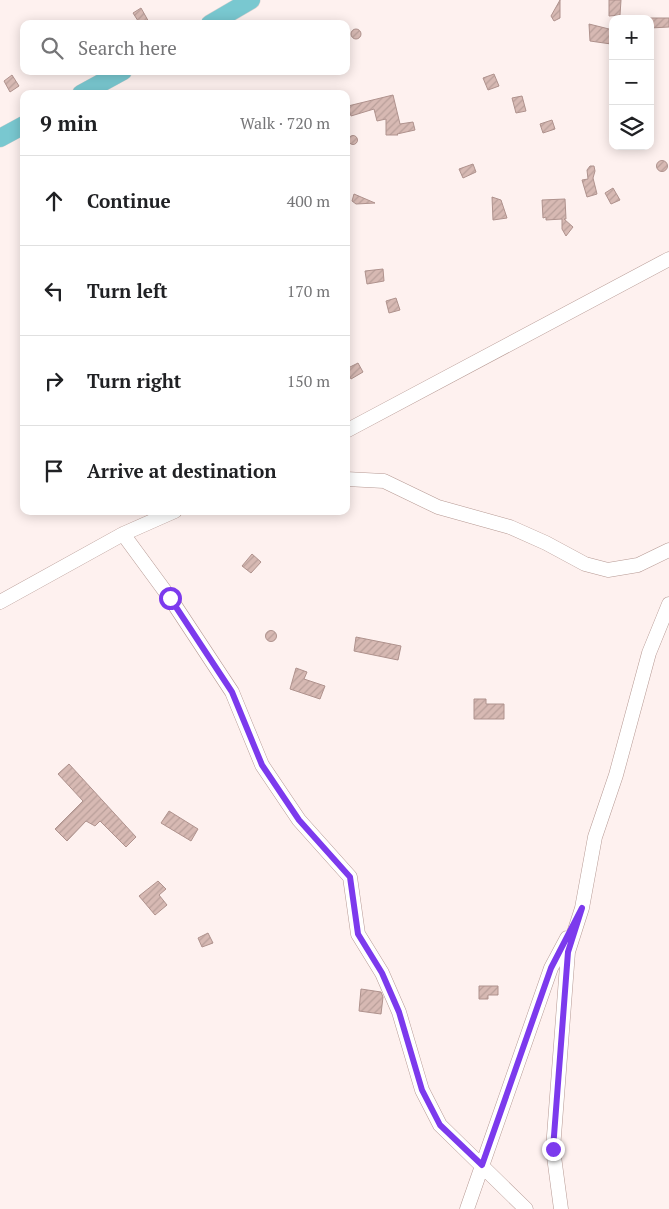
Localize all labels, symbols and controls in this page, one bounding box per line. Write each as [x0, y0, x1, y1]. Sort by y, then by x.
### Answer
map controls [609, 15, 654, 150]
button: + [609, 15, 654, 60]
search box [20, 20, 350, 75]
icon: search [38, 34, 66, 62]
text: Search here [78, 35, 177, 60]
button: − [609, 60, 654, 105]
button: layers [609, 105, 654, 150]
text: 9 min [40, 109, 97, 137]
text: Walk · 720 m [240, 112, 330, 134]
icon: ahead [40, 187, 68, 215]
text: Continue [87, 188, 171, 213]
text: 400 m [287, 190, 330, 212]
icon: left [40, 277, 68, 305]
text: Turn left [87, 278, 168, 303]
text: 170 m [287, 280, 330, 302]
icon: right [40, 367, 68, 395]
text: Turn right [87, 368, 181, 393]
text: 150 m [287, 370, 330, 392]
icon: arrive [40, 457, 68, 485]
text: Arrive at destination [87, 458, 276, 483]
route start [159, 587, 182, 610]
route end [542, 1138, 565, 1161]

